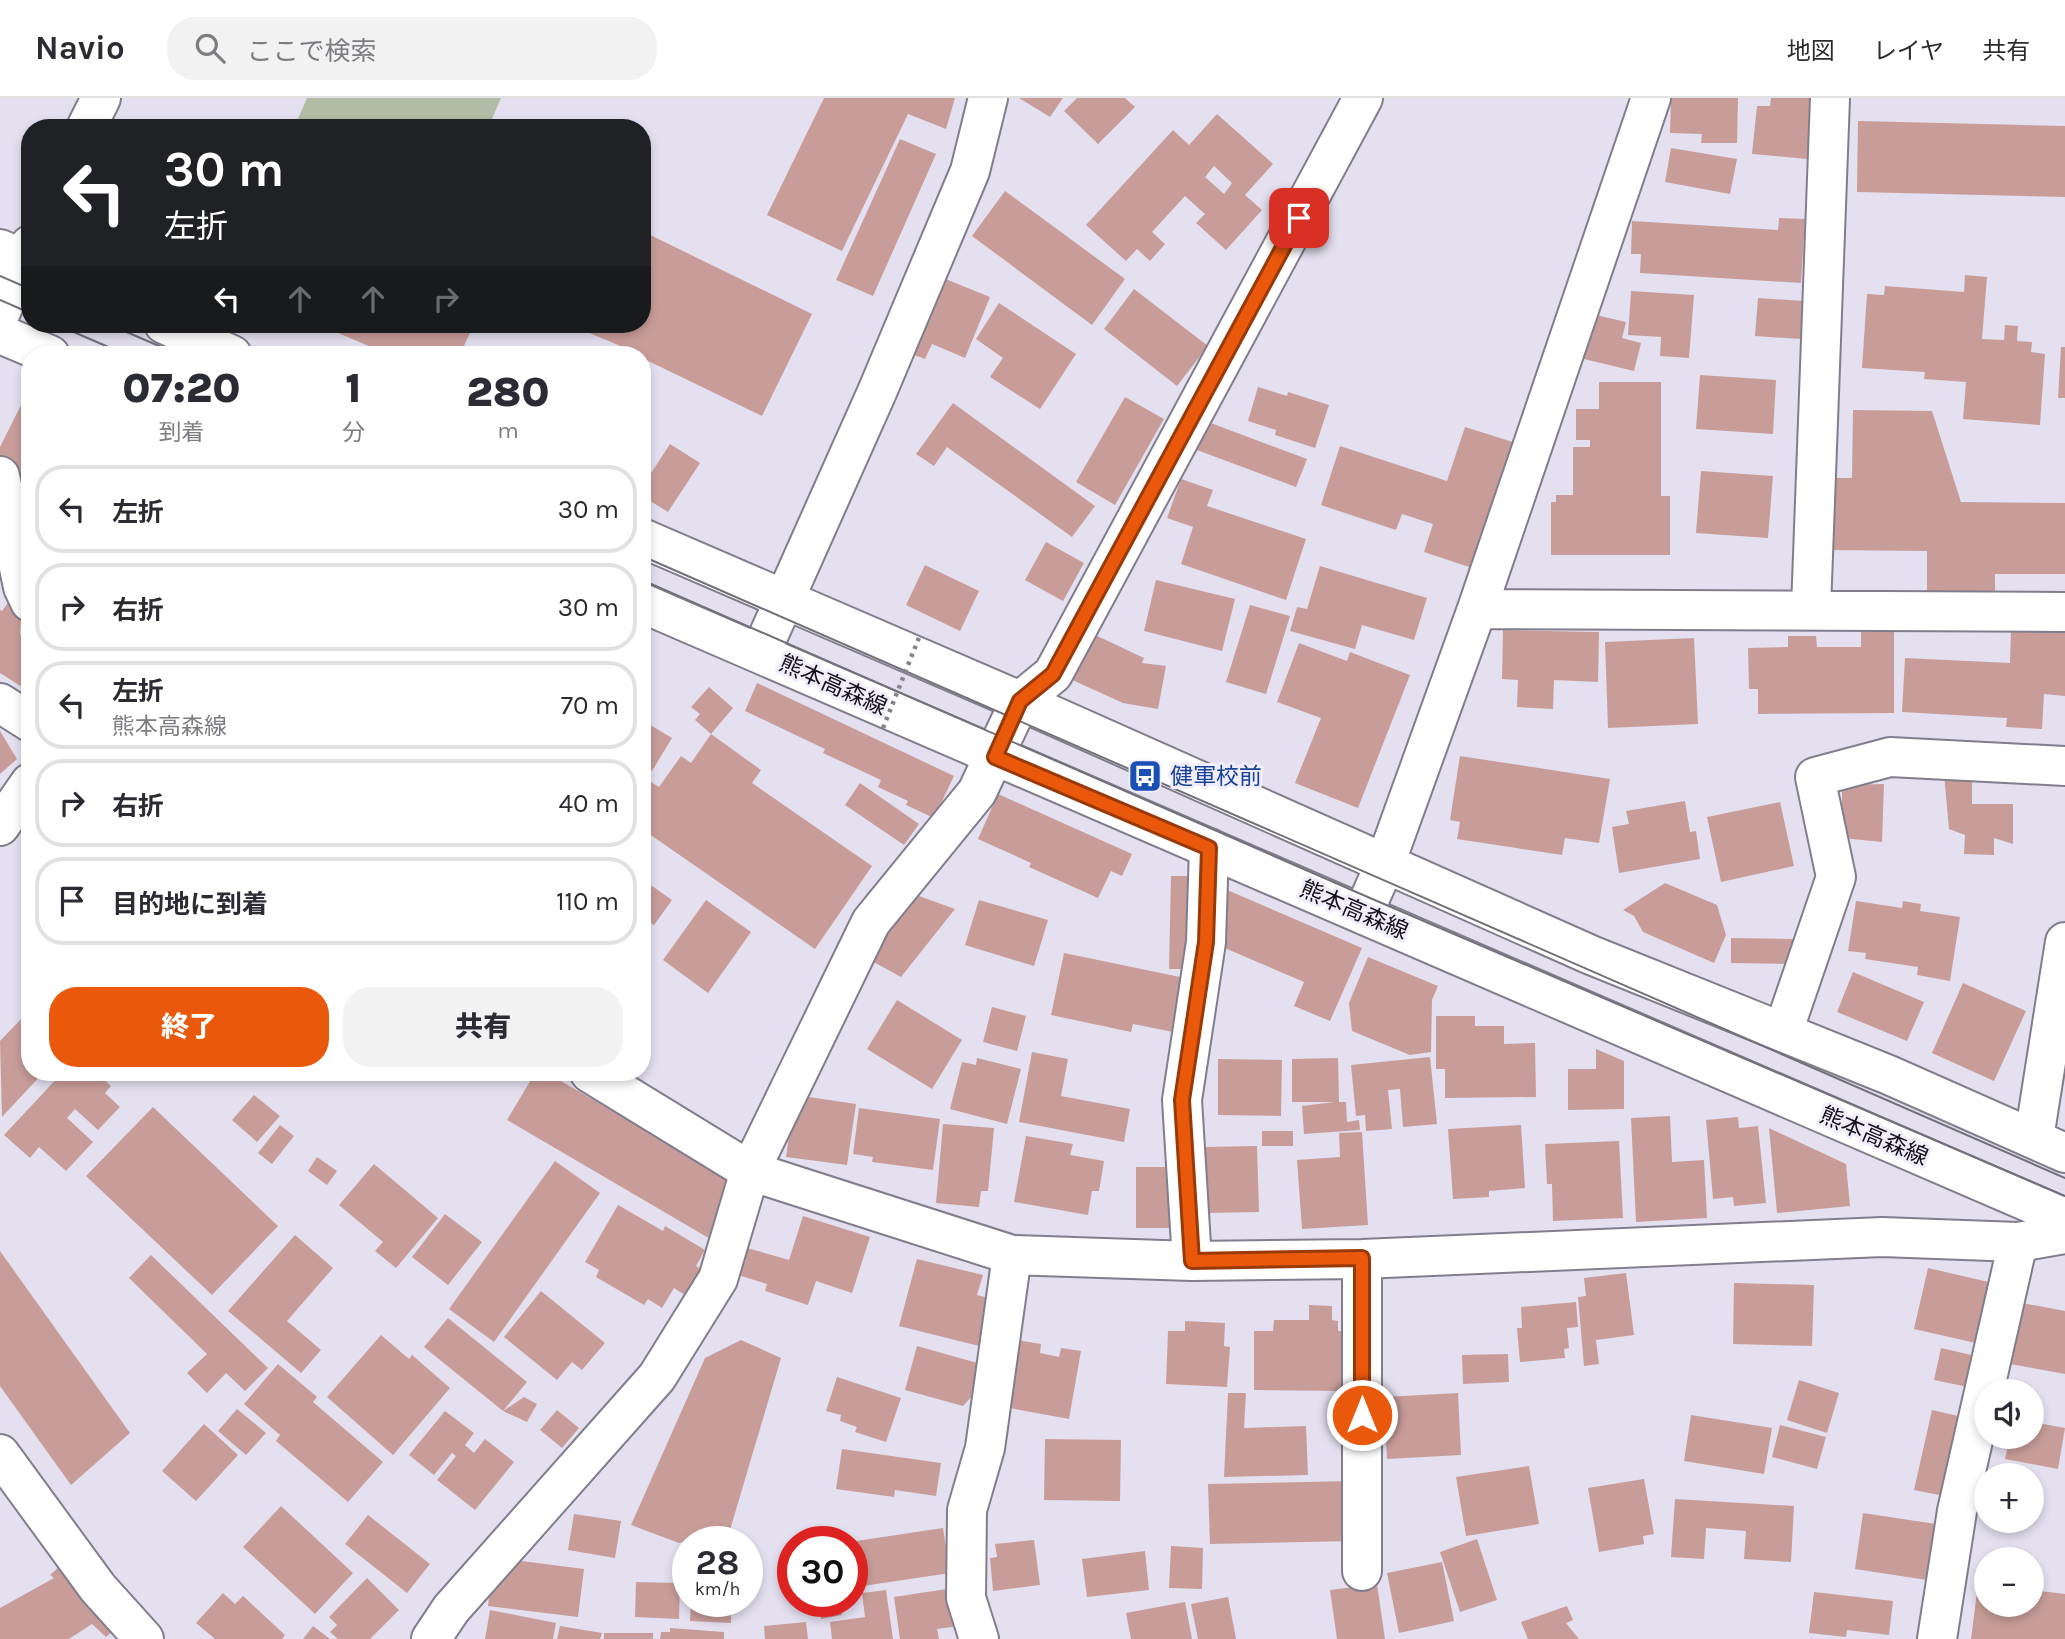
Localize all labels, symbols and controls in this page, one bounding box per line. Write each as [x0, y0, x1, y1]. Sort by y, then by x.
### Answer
search box [167, 17, 657, 80]
text: Navio [35, 29, 125, 67]
icon: search [191, 29, 229, 67]
text: ここで検索 [247, 36, 377, 67]
text: 地図 [1787, 37, 1835, 65]
text: レイヤ [1873, 37, 1944, 65]
text: 共有 [1982, 37, 2030, 65]
text: 30 m [164, 141, 284, 198]
icon: left [49, 147, 140, 238]
pin [1269, 188, 1329, 248]
icon: arrive [1280, 199, 1318, 237]
text: 左折 [164, 208, 228, 245]
icon: left [208, 280, 246, 318]
icon: ahead [281, 280, 319, 318]
icon: ahead [354, 280, 392, 318]
icon: right [427, 280, 465, 318]
text: 07:20 [122, 363, 241, 413]
text: 1 [345, 363, 361, 413]
text: 280 [466, 367, 550, 417]
text: m [497, 417, 519, 444]
text: 到着 [158, 419, 204, 446]
text: 分 [342, 419, 365, 446]
icon: left [53, 490, 91, 528]
text: 30 m [558, 494, 619, 525]
text: 左折 [112, 497, 164, 528]
icon: right [53, 588, 91, 626]
text: 30 m [558, 592, 619, 623]
text: 右折 [112, 595, 164, 626]
street label: 熊本高森線 [775, 649, 891, 721]
text: 左折 [112, 676, 164, 707]
icon: left [53, 686, 91, 724]
text: 70 m [561, 690, 619, 721]
text: 熊本高森線 [112, 713, 227, 740]
bus stop icon: 健軍校前 [1126, 757, 1164, 795]
place label: 健軍校前 [1170, 763, 1262, 790]
icon: right [53, 784, 91, 822]
text: 40 m [559, 788, 619, 819]
text: 右折 [112, 791, 164, 822]
street label: 熊本高森線 [1296, 875, 1412, 945]
icon: arrive [53, 882, 91, 920]
text: 110 m [556, 886, 619, 917]
text: 目的地に到着 [112, 889, 268, 920]
button: 終了 [49, 987, 329, 1067]
button: 共有 [343, 987, 623, 1067]
street label: 熊本高森線 [1816, 1101, 1932, 1171]
position arrow [1325, 1378, 1399, 1452]
map controls [1974, 1379, 2044, 1617]
button: sound [1974, 1379, 2044, 1449]
button: + [1974, 1463, 2044, 1533]
speed limit sign: 30 [777, 1526, 868, 1617]
text: 28 [696, 1542, 739, 1583]
button: − [1974, 1547, 2044, 1617]
text: km/h [695, 1578, 740, 1600]

